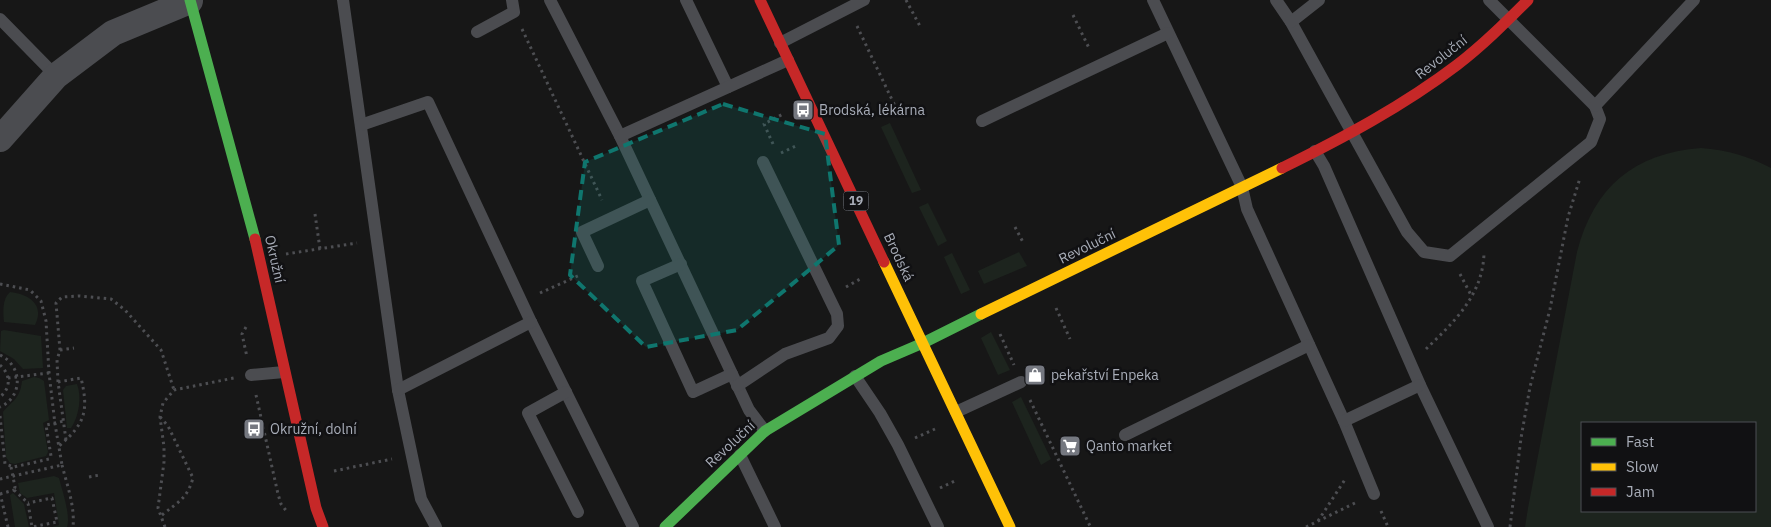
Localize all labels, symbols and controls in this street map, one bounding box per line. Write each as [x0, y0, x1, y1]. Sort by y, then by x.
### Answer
street label: Revoluční [1411, 31, 1471, 83]
bus stop icon: Brodská, lékárna [791, 98, 815, 122]
place label: Brodská, lékárna [819, 101, 925, 119]
road number: 19 [844, 192, 868, 210]
street label: Revoluční [1056, 224, 1119, 268]
street label: Brodská [880, 230, 918, 285]
street label: Okružní [261, 233, 289, 285]
shop icon: pekařství Enpeka [1023, 363, 1047, 387]
place label: pekařství Enpeka [1051, 366, 1159, 384]
street label: Revoluční [701, 416, 759, 471]
bus stop icon: Okružní, dolní [242, 417, 266, 441]
place label: Okružní, dolní [270, 420, 357, 438]
legend [1581, 422, 1756, 512]
text: Fast [1626, 432, 1654, 451]
supermarket icon: Qanto market [1058, 434, 1082, 458]
place label: Qanto market [1086, 437, 1172, 455]
text: Slow [1626, 457, 1659, 476]
text: Jam [1626, 482, 1655, 501]

